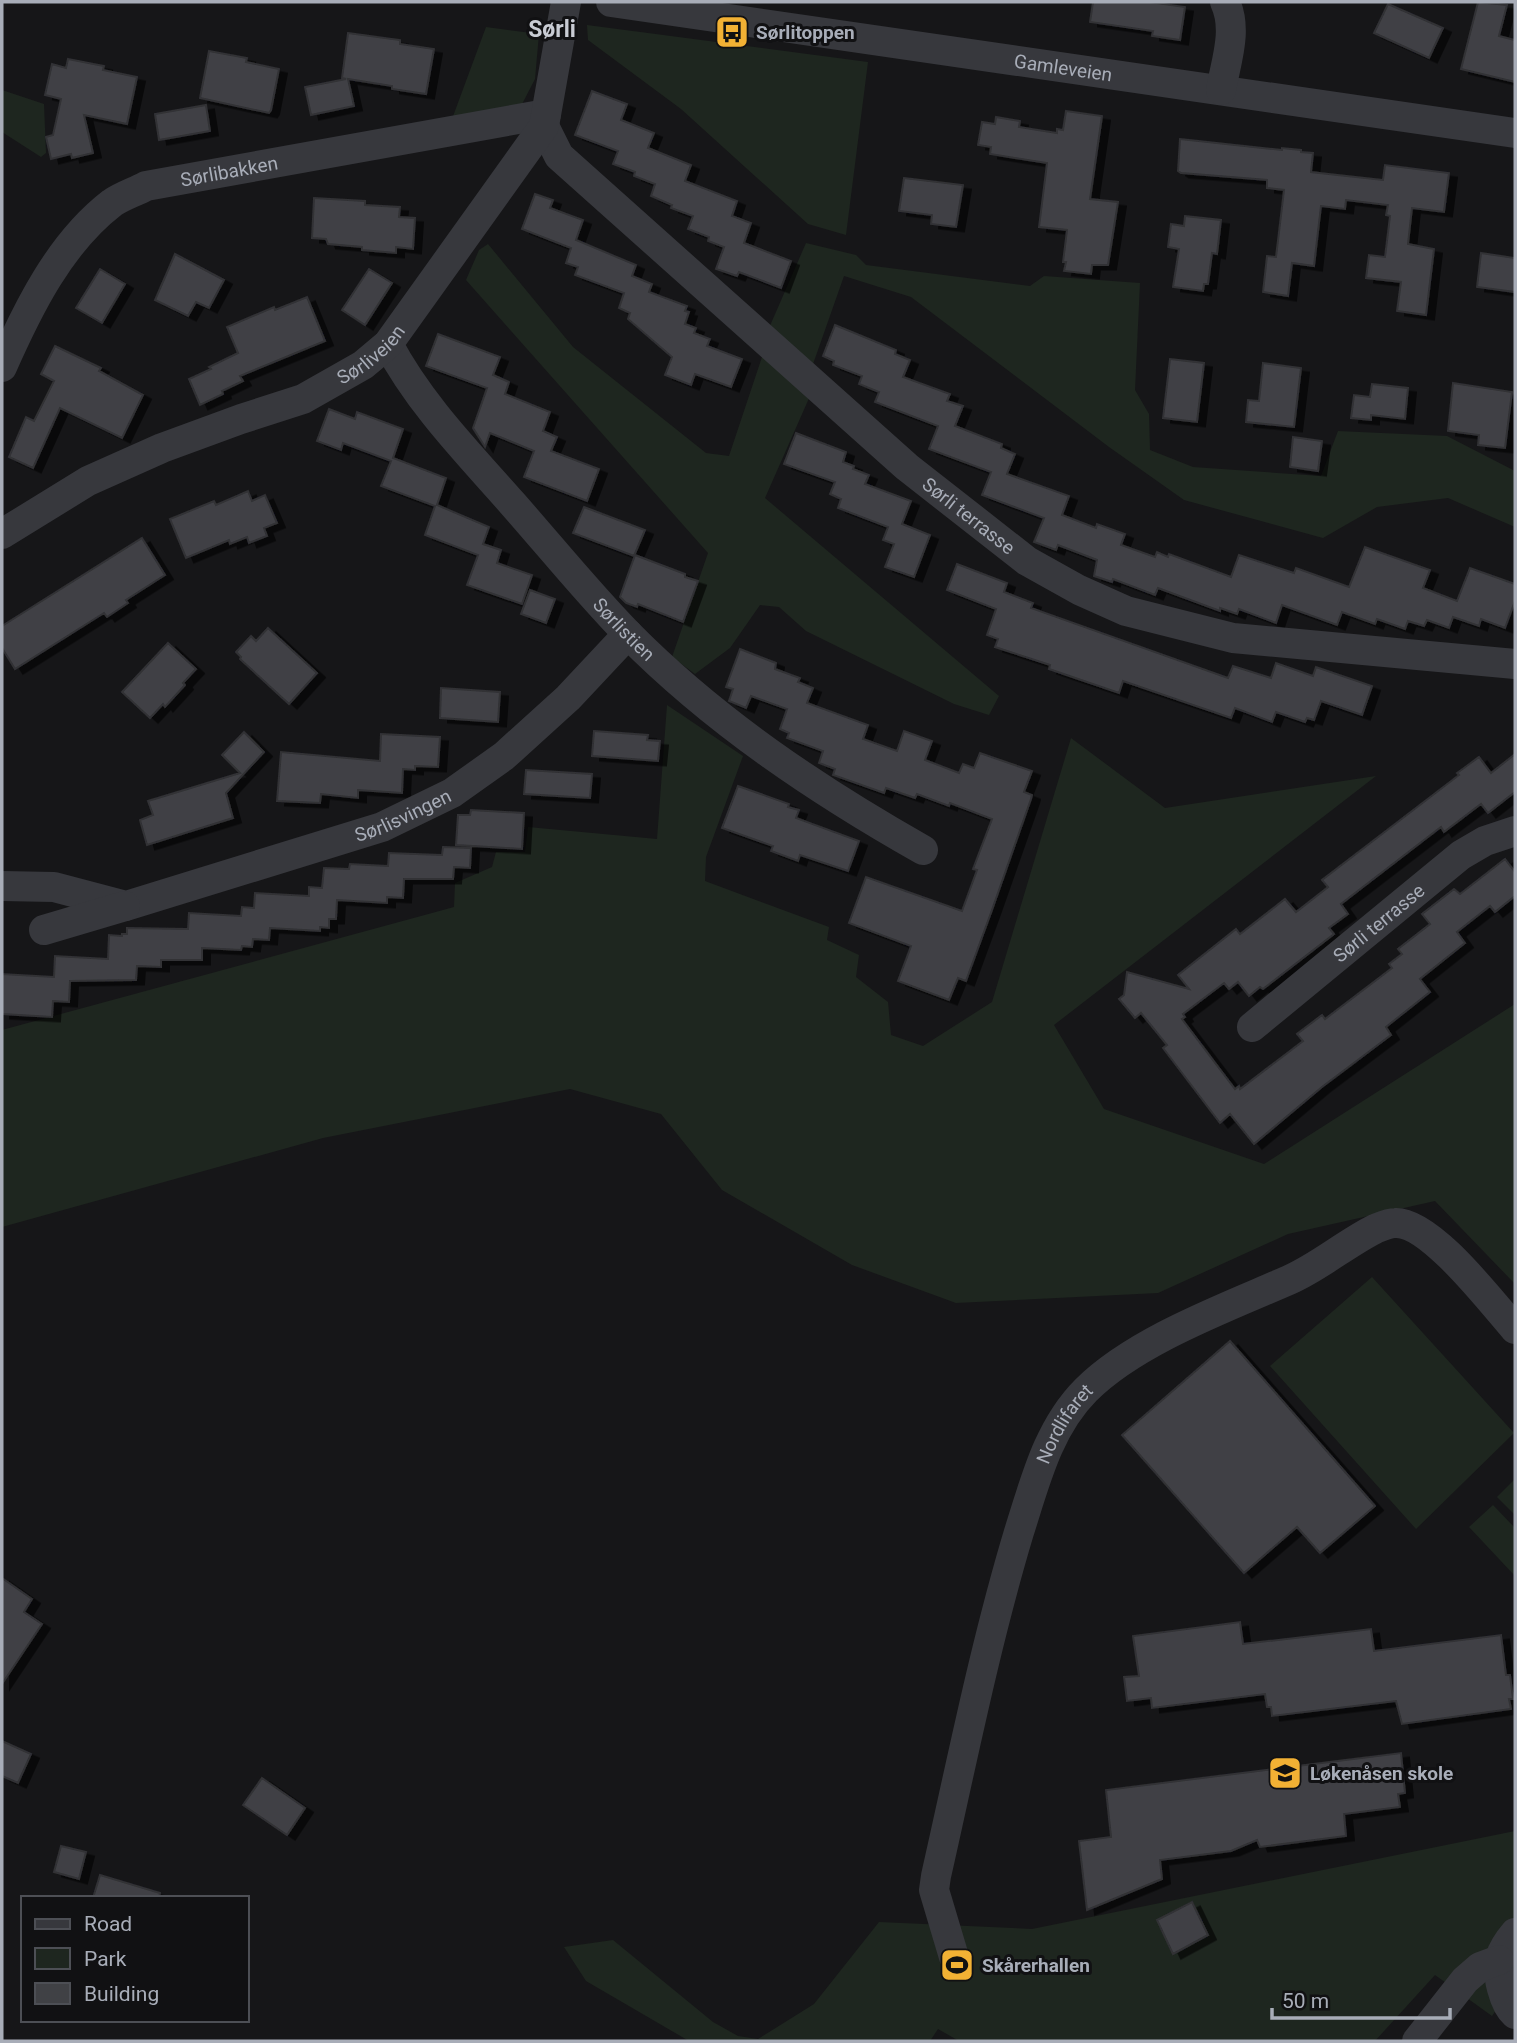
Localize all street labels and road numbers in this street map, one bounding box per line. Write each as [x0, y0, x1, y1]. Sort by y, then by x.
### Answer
street label: Gamleveien [1013, 50, 1114, 87]
street label: Sørlibakken [179, 151, 280, 192]
street label: Sørliveien [333, 320, 410, 389]
street label: Sørli terrasse [918, 473, 1020, 559]
street label: Sørlistien [588, 593, 659, 666]
street label: Sørlisvingen [352, 784, 455, 847]
street label: Sørli terrasse [1329, 879, 1429, 967]
street label: Nordlifaret [1032, 1379, 1098, 1467]

